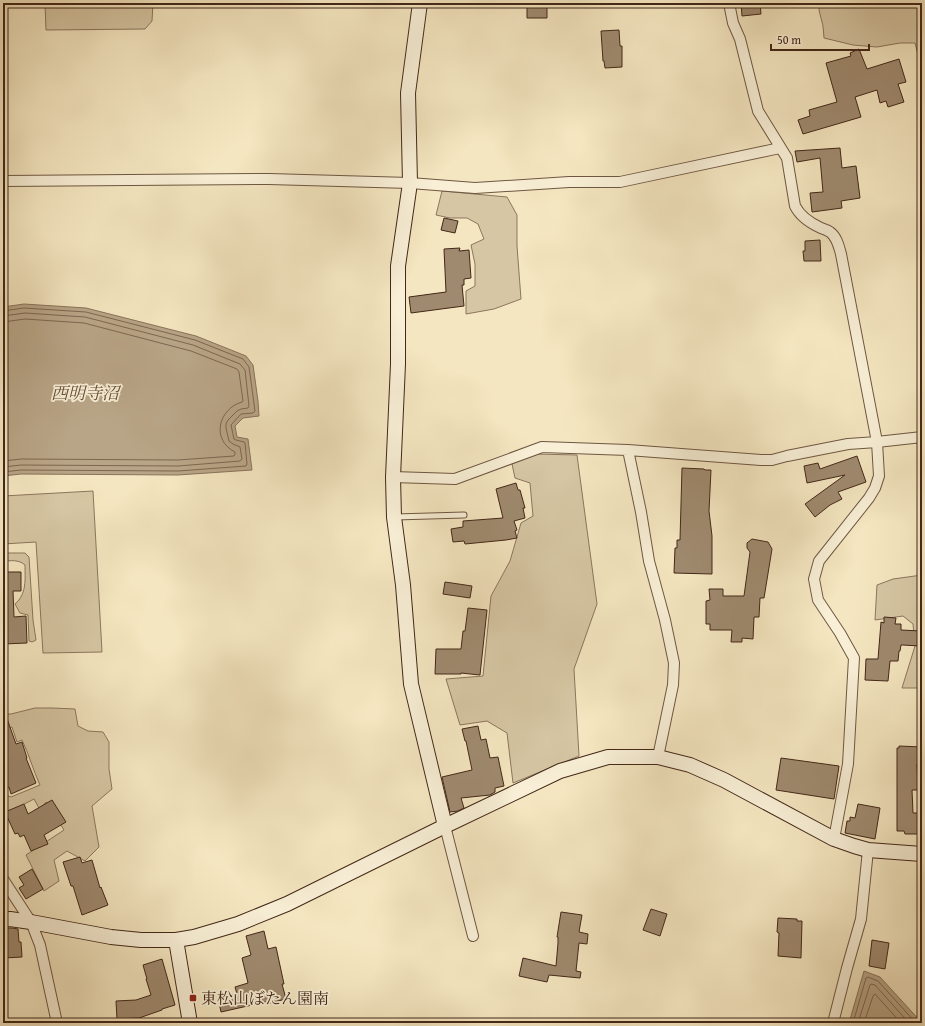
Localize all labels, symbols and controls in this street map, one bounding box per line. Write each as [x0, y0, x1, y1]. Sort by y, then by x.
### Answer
scale bar [771, 26, 869, 52]
text: 50 m [777, 31, 801, 48]
water label: 西明寺沼 [51, 380, 122, 405]
place label: 東松山ぼたん園南 [201, 986, 329, 1010]
marker: 東松山ぼたん園南 [188, 993, 198, 1003]

